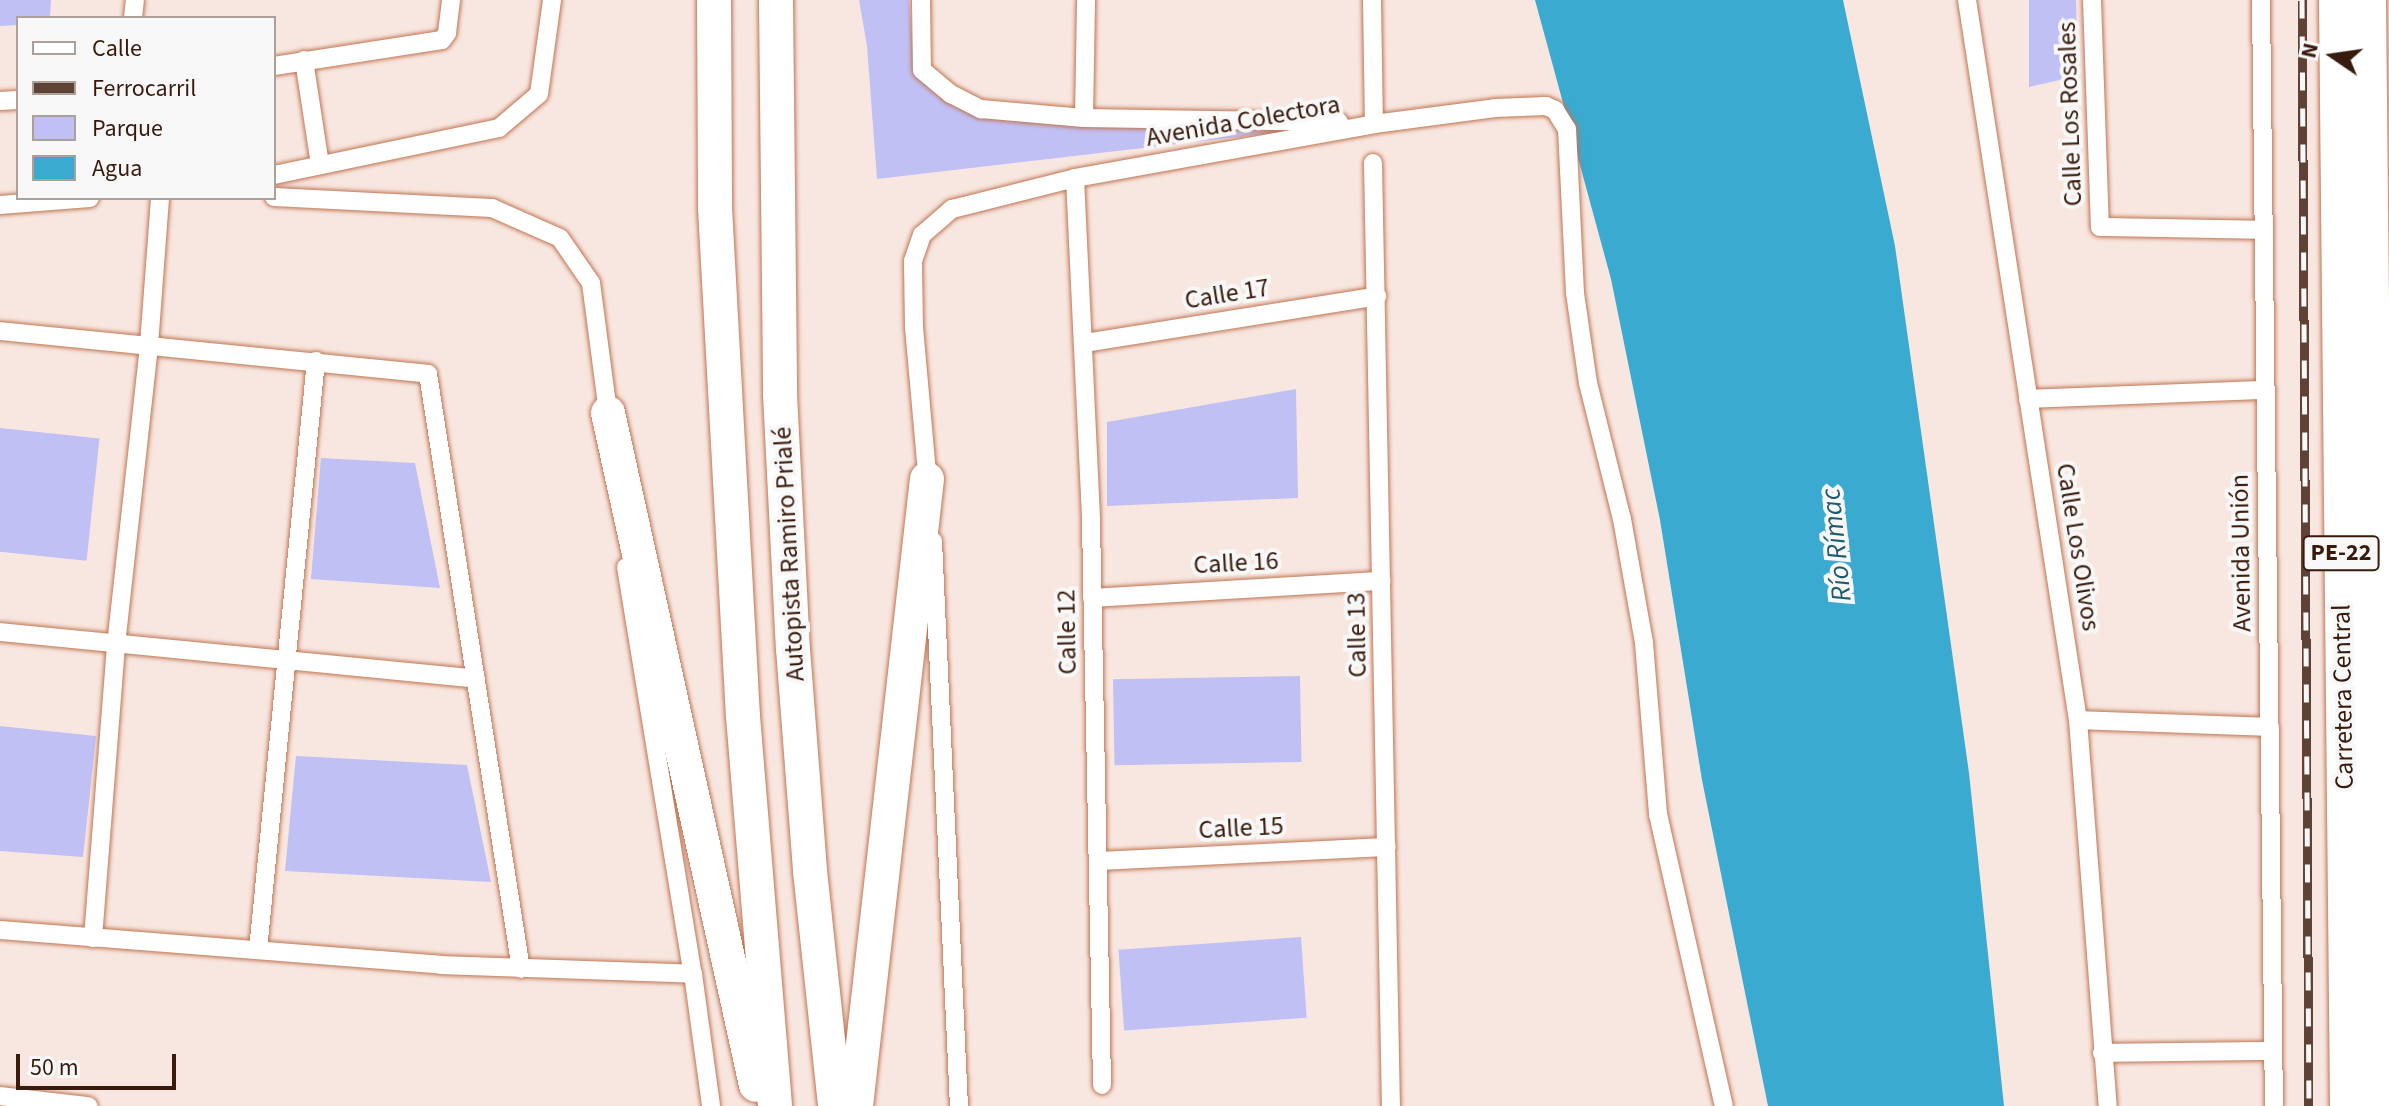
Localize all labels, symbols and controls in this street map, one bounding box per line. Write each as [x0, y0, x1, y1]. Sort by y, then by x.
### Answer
legend [16, 16, 276, 200]
north arrow [2293, 16, 2373, 96]
street label: Calle Los Rosales [2051, 21, 2089, 207]
text: Calle [92, 31, 142, 66]
text: N [2292, 40, 2327, 61]
text: Ferrocarril [92, 71, 196, 106]
street label: Avenida Colectora [1144, 89, 1342, 153]
text: Parque [92, 111, 163, 146]
text: Agua [92, 151, 142, 186]
street label: Calle 17 [1183, 272, 1271, 316]
street label: Autopista Ramiro Prialé [767, 426, 811, 682]
street label: Calle Los Olivos [2049, 461, 2107, 633]
street label: Avenida Unión [2224, 474, 2258, 632]
water label: Río Rímac [1813, 487, 1859, 603]
road number: PE-22 [2301, 533, 2381, 573]
street label: Calle 16 [1193, 545, 1279, 581]
street label: Calle 12 [1051, 589, 1083, 675]
street label: Calle 13 [1341, 592, 1373, 678]
street label: Carretera Central [2326, 604, 2360, 790]
street label: Calle 15 [1198, 810, 1284, 846]
scale bar [20, 1038, 180, 1088]
text: 50 m [30, 1050, 79, 1085]

